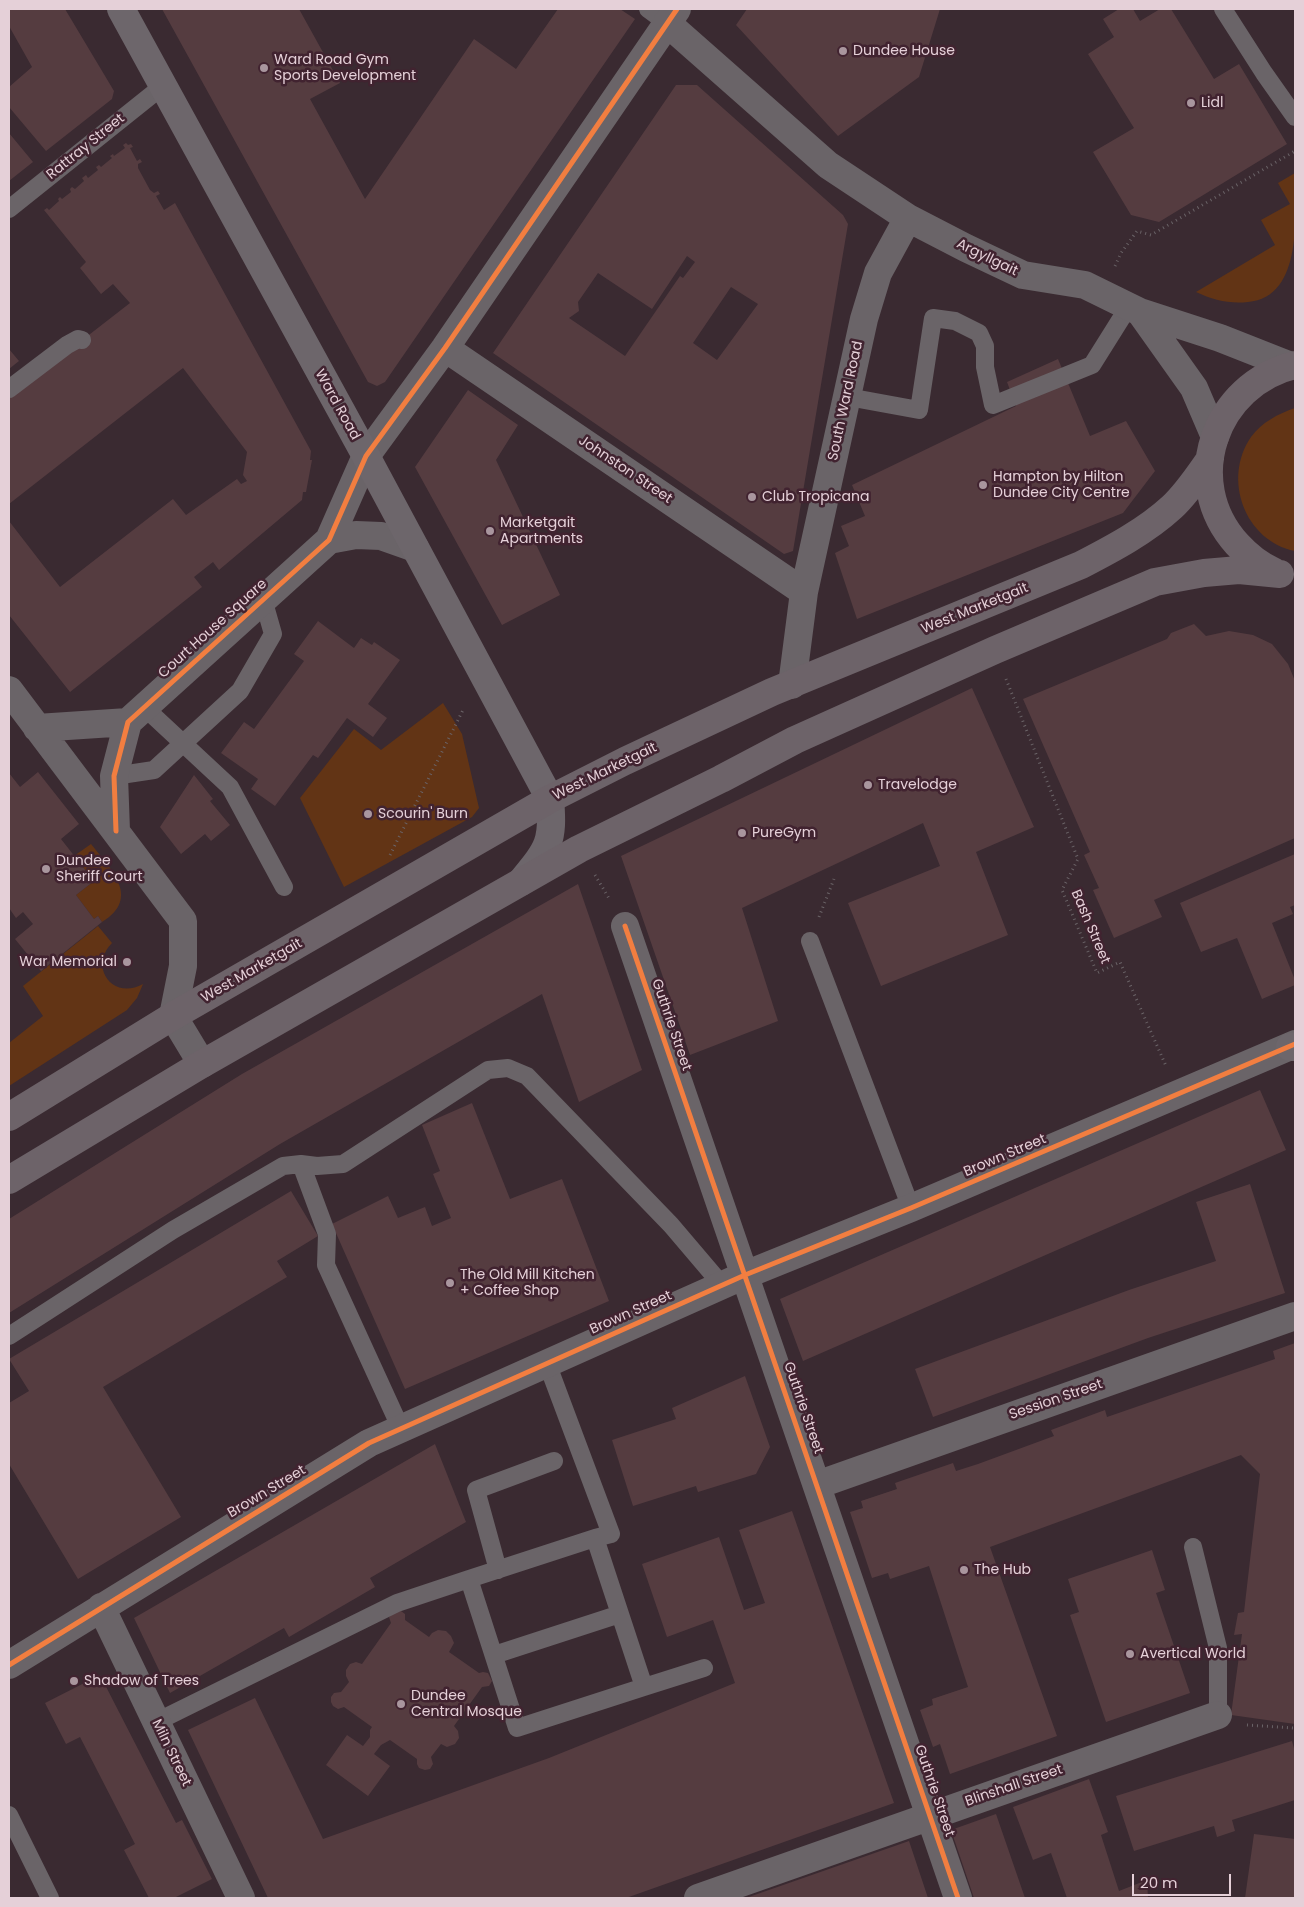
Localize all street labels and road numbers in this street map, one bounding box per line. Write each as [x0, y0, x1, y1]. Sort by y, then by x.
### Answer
street label: Rattray Street [44, 110, 128, 184]
street label: Argyllgait [953, 236, 1021, 280]
street label: South Ward Road [825, 340, 867, 462]
street label: Ward Road [311, 367, 363, 443]
street label: Johnston Street [575, 432, 675, 508]
street label: Court House Square [155, 576, 271, 682]
street label: West Marketgait [919, 580, 1031, 638]
street label: West Marketgait [550, 740, 660, 804]
street label: Bash Street [1067, 887, 1113, 967]
street label: West Marketgait [199, 935, 305, 1007]
street label: Guthrie Street [647, 977, 695, 1073]
street label: Brown Street [961, 1131, 1049, 1181]
street label: Brown Street [587, 1287, 675, 1339]
street label: Guthrie Street [779, 1360, 827, 1456]
street label: Session Street [1007, 1376, 1105, 1424]
street label: Brown Street [225, 1462, 309, 1522]
street label: Miln Street [148, 1717, 194, 1789]
street label: Guthrie Street [910, 1743, 958, 1839]
street label: Blinshall Street [963, 1761, 1065, 1811]

